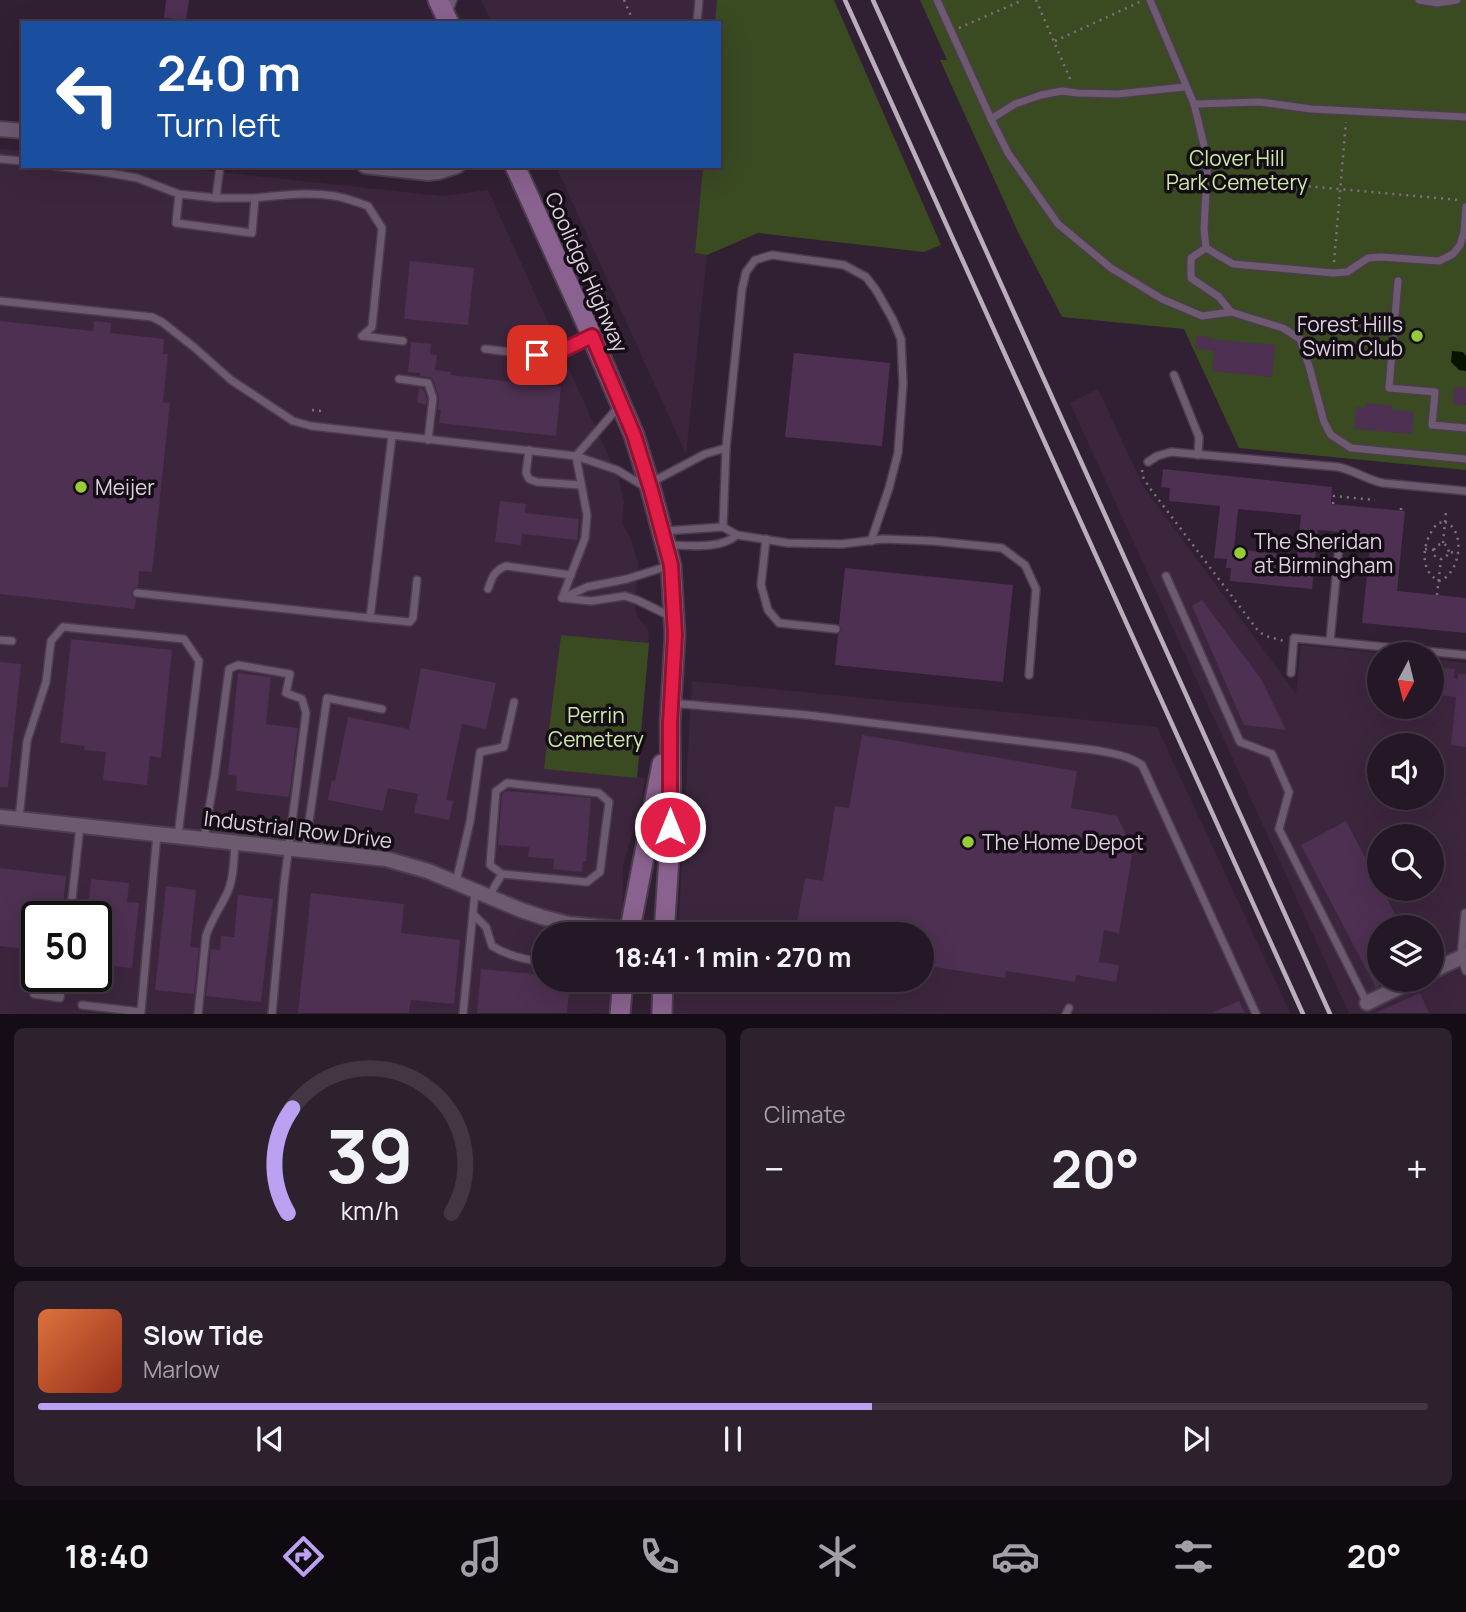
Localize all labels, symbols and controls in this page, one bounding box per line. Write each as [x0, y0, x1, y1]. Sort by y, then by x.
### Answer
text: 240 m [157, 39, 301, 106]
icon: left [42, 49, 133, 140]
text: Turn left [157, 103, 281, 147]
park label: Clover Hill Park Cemetery [1166, 144, 1308, 196]
street label: Coolidge Highway [539, 187, 635, 357]
place label: Forest Hills Swim Club [1297, 310, 1403, 362]
pin [507, 325, 567, 385]
marker: Forest Hills Swim Club [1409, 328, 1425, 344]
icon: arrive [518, 336, 556, 374]
place label: Meijer [95, 473, 155, 501]
marker: Meijer [73, 479, 89, 495]
place label: The Sheridan at Birmingham [1254, 527, 1393, 579]
marker: The Sheridan at Birmingham [1232, 545, 1248, 561]
north arrow [1367, 642, 1444, 719]
map controls [1367, 642, 1444, 992]
park label: Perrin Cemetery [548, 701, 644, 753]
button: sound [1367, 733, 1444, 810]
position arrow [633, 790, 707, 864]
street label: Industrial Row Drive [202, 804, 394, 854]
button: search [1367, 824, 1444, 901]
place label: The Home Depot [982, 828, 1144, 856]
marker: The Home Depot [960, 834, 976, 850]
speed limit sign: 50 [21, 901, 112, 992]
button: layers [1367, 915, 1444, 992]
text: 18:41 · 1 min · 270 m [615, 939, 851, 975]
text: Climate [764, 1098, 846, 1130]
text: 39 [326, 1106, 414, 1206]
text: 20° [1051, 1133, 1140, 1204]
text: − [764, 1142, 785, 1194]
text: + [1406, 1142, 1428, 1194]
text: km/h [341, 1193, 399, 1228]
text: Slow Tide [143, 1317, 264, 1353]
text: Marlow [143, 1353, 220, 1385]
icon: previous [251, 1420, 289, 1458]
icon: pause [714, 1420, 752, 1458]
icon: next [1177, 1420, 1215, 1458]
icon: directions [279, 1532, 328, 1581]
icon: music [457, 1532, 506, 1581]
icon: phone [635, 1532, 684, 1581]
icon: climate [813, 1532, 862, 1581]
icon: car [991, 1532, 1040, 1581]
icon: filters [1169, 1532, 1218, 1581]
text: 18:40 [65, 1534, 150, 1578]
text: 20° [1347, 1534, 1401, 1578]

